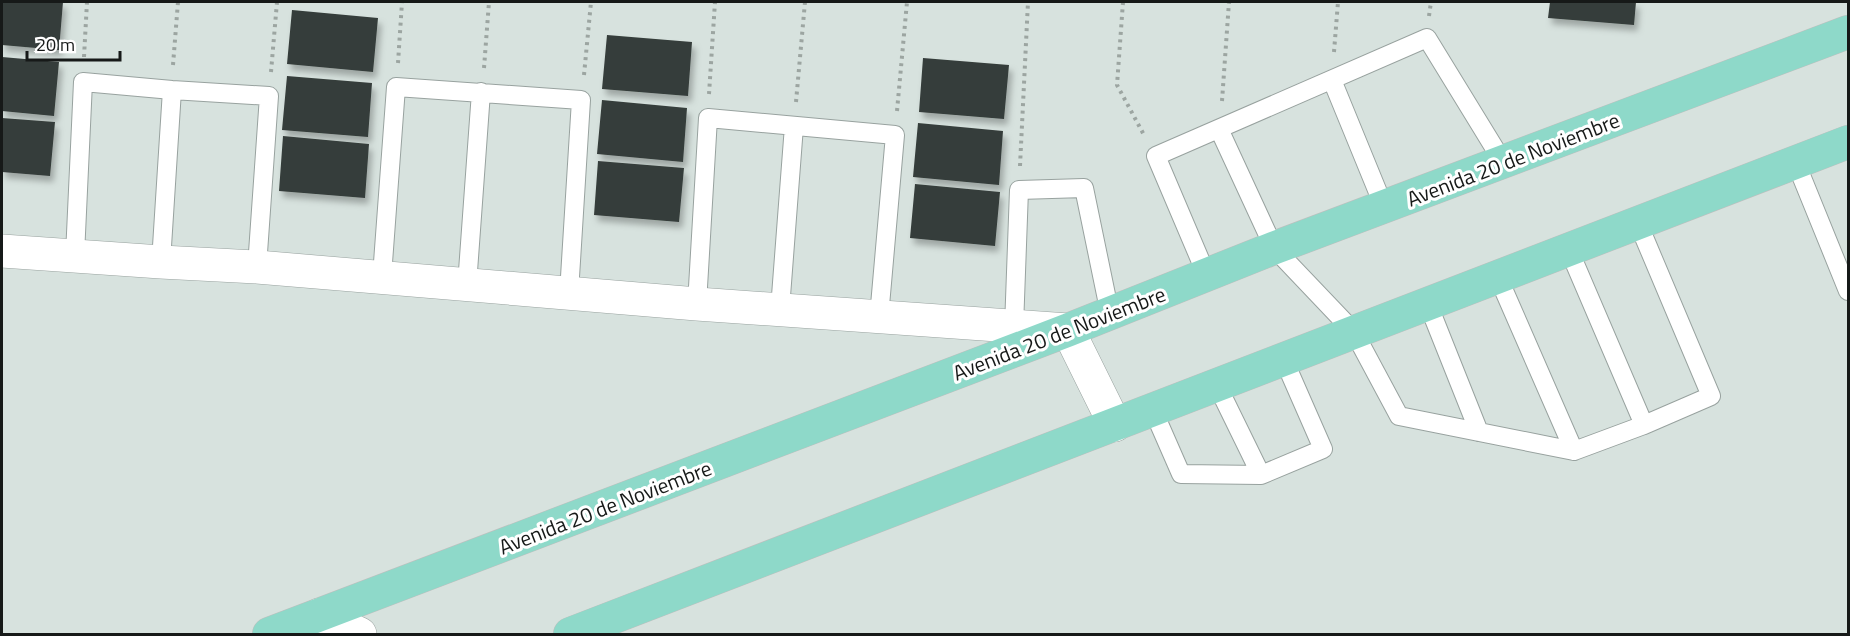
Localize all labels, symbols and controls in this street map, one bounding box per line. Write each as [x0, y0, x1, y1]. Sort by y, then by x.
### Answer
scale bar [27, 24, 120, 62]
text: 20 m [36, 31, 75, 58]
street label: Avenida 20 de Noviembre [1402, 104, 1624, 214]
street label: Avenida 20 de Noviembre [948, 278, 1170, 388]
street label: Avenida 20 de Noviembre [494, 452, 716, 562]

